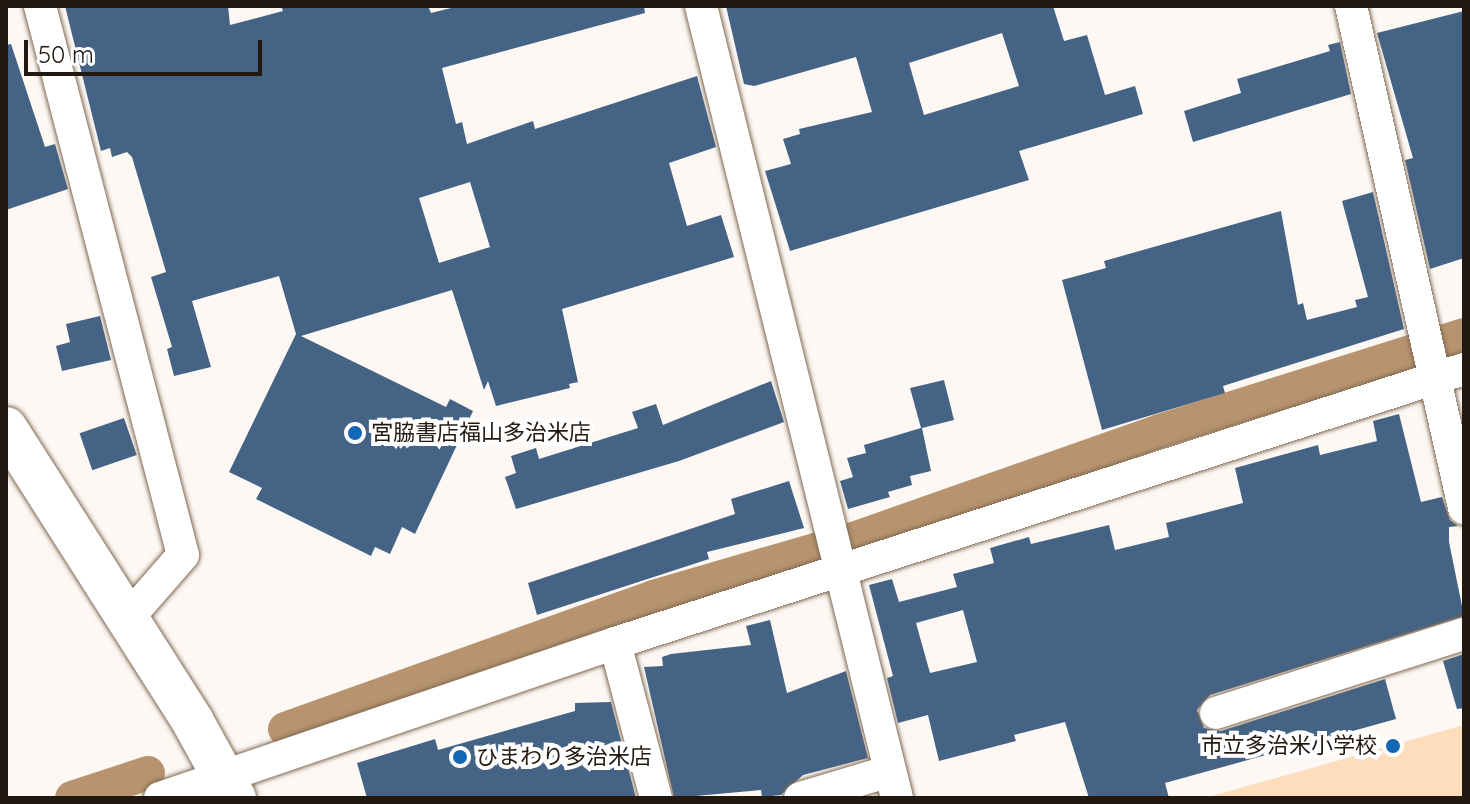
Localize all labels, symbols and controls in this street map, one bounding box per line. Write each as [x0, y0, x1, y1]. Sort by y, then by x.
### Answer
scale bar [28, 24, 266, 74]
text: 50 m [38, 39, 94, 69]
place label: 宮脇書店福山多治米店 [371, 420, 591, 446]
marker: 宮脇書店福山多治米店 [346, 424, 364, 442]
place label: 市立多治米小学校 [1201, 733, 1377, 759]
marker: 市立多治米小学校 [1384, 737, 1402, 755]
place label: ひまわり多治米店 [476, 744, 652, 770]
marker: ひまわり多治米店 [451, 748, 469, 766]

